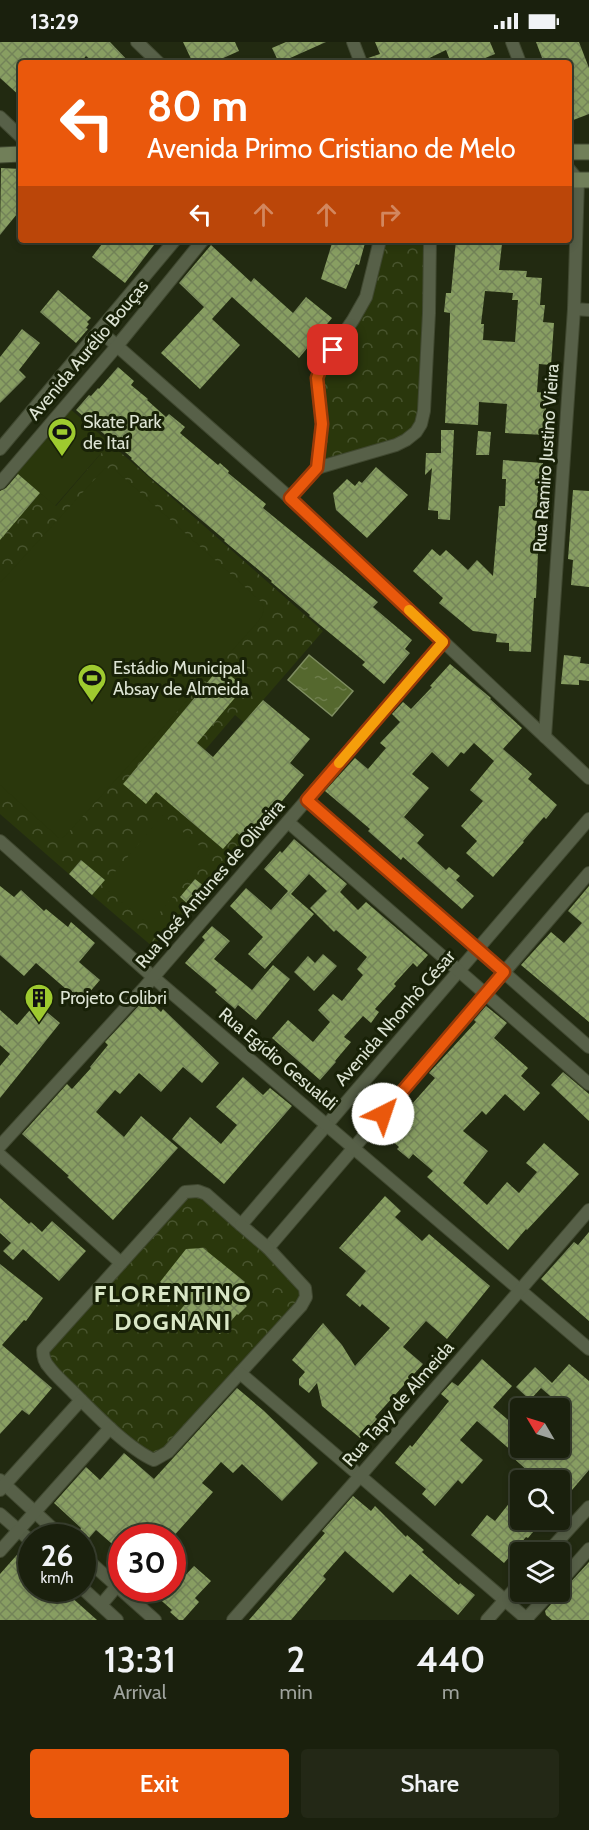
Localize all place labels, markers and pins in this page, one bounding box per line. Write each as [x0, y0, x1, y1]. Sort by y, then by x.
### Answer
pin [307, 324, 358, 375]
place label: Skate Park de Itaí [83, 411, 162, 454]
sports icon: Skate Park de Itaí [46, 416, 78, 458]
place label: Estádio Municipal Absay de Almeida [113, 657, 249, 700]
sports icon: Estádio Municipal Absay de Almeida [76, 662, 108, 704]
building icon: Projeto Colibri [23, 982, 55, 1024]
place label: Projeto Colibri [60, 987, 167, 1009]

